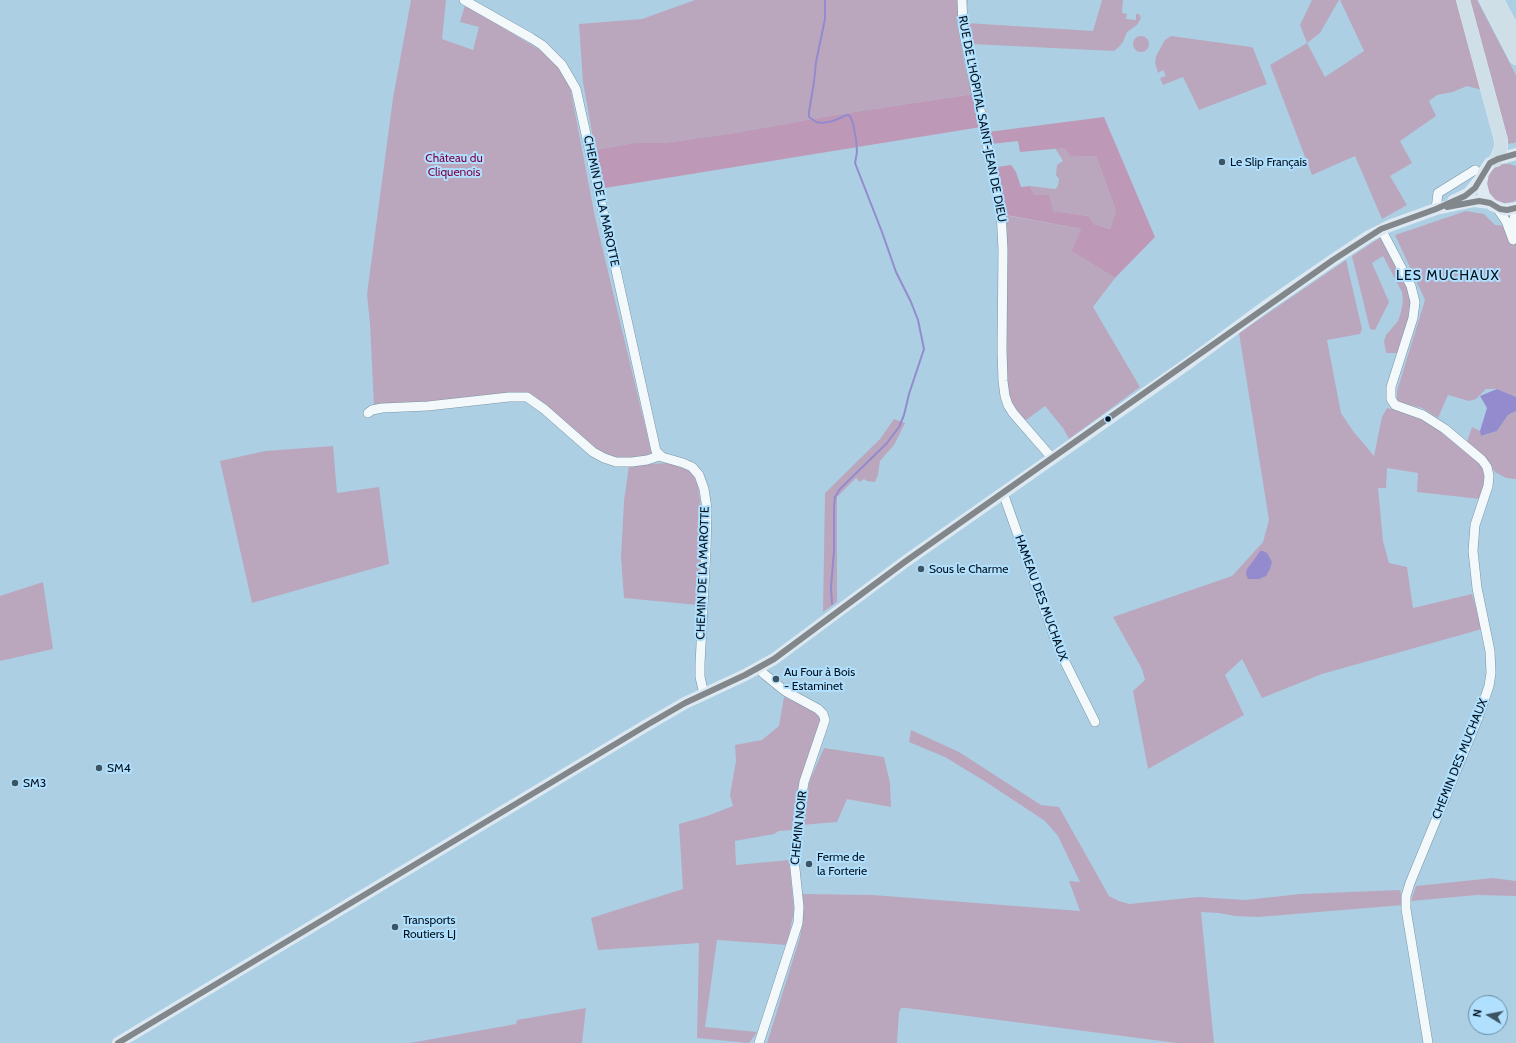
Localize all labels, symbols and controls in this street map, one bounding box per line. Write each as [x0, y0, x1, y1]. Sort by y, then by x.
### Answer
street label: RUE DE L'HÔPITAL SAINT-JEAN DE DIEU [955, 14, 1009, 224]
street label: CHEMIN DE LA MAROTTE [580, 134, 622, 268]
park label: Château du Cliquenois [425, 151, 483, 179]
place label: Le Slip Français [1230, 155, 1307, 169]
marker: Le Slip Français [1217, 157, 1227, 167]
district label: LES MUCHAUX [1396, 268, 1500, 284]
unlabelled marker [1103, 414, 1113, 424]
street label: CHEMIN DE LA MAROTTE [693, 506, 713, 640]
street label: HAMEAU DES MUCHAUX [1011, 533, 1071, 663]
place label: Sous le Charme [929, 562, 1008, 576]
marker: Sous le Charme [916, 564, 926, 574]
place label: Au Four à Bois - Estaminet [784, 665, 855, 693]
marker: Au Four à Bois - Estaminet [771, 674, 781, 684]
street label: CHEMIN DES MUCHAUX [1429, 697, 1491, 821]
place label: SM4 [107, 761, 131, 775]
marker: SM4 [94, 763, 104, 773]
place label: SM3 [23, 776, 46, 790]
marker: SM3 [10, 778, 20, 788]
street label: CHEMIN NOIR [788, 790, 810, 866]
place label: Ferme de la Forterie [817, 850, 867, 878]
marker: Ferme de la Forterie [804, 859, 814, 869]
place label: Transports Routiers LJ [403, 913, 456, 941]
marker: Transports Routiers LJ [390, 922, 400, 932]
north arrow [1468, 995, 1508, 1035]
text: N [1470, 1008, 1485, 1018]

